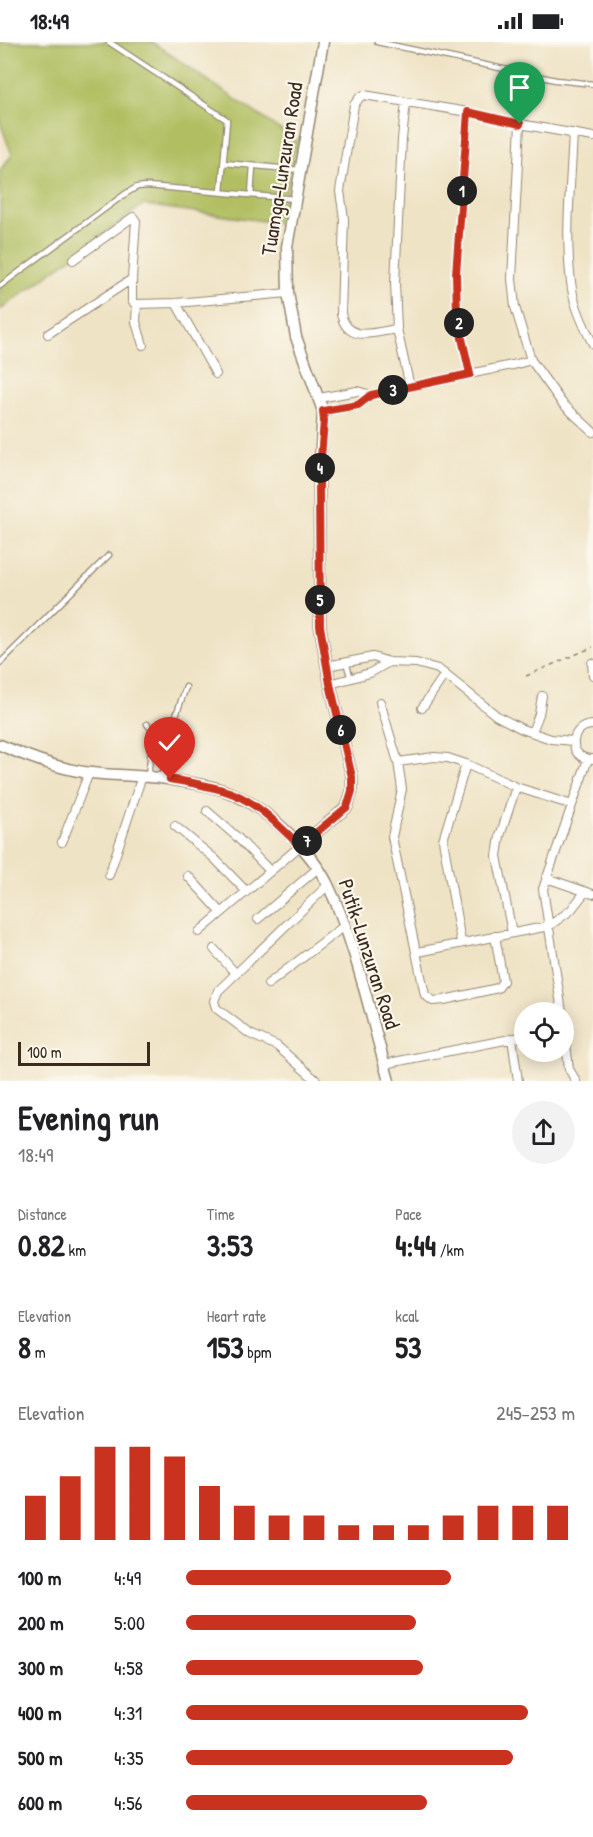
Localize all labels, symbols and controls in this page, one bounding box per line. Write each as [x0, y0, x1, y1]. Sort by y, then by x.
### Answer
text: 18:49 [30, 6, 69, 36]
pin [494, 62, 545, 124]
icon: arrive [503, 71, 536, 104]
street label: Tuamga-Lunzuran Road [254, 80, 310, 258]
pin: 1 [447, 176, 477, 206]
text: 1 [459, 180, 465, 202]
pin: 2 [444, 308, 474, 338]
text: 2 [455, 312, 463, 334]
pin: 3 [378, 375, 408, 405]
text: 3 [389, 379, 397, 401]
pin: 4 [305, 453, 335, 483]
text: 4 [317, 457, 323, 479]
pin: 5 [305, 585, 335, 615]
text: 5 [317, 589, 323, 611]
pin: 6 [326, 715, 356, 745]
pin [144, 717, 195, 779]
text: 6 [338, 719, 344, 741]
icon: check [153, 726, 186, 759]
pin: 7 [292, 826, 322, 856]
text: 7 [303, 830, 311, 852]
street label: Putik-Lunzuran Road [332, 875, 407, 1032]
map controls [514, 1002, 574, 1062]
button: locate [514, 1002, 574, 1062]
scale bar [18, 1039, 150, 1067]
text: 100 m [27, 1041, 62, 1063]
text: Evening run [18, 1096, 159, 1140]
button: share [512, 1101, 575, 1164]
text: 18:49 [18, 1141, 53, 1168]
text: Distance [18, 1203, 67, 1225]
text: Time [207, 1203, 235, 1225]
text: Pace [395, 1203, 422, 1225]
text: 0.82 [18, 1225, 65, 1265]
text: 3:53 [207, 1225, 253, 1265]
text: 4:44 [395, 1225, 436, 1265]
text: km [65, 1239, 86, 1261]
text: /km [436, 1239, 464, 1261]
text: Elevation [18, 1305, 71, 1327]
text: Heart rate [207, 1305, 266, 1327]
text: kcal [395, 1305, 419, 1327]
text: 8 [18, 1327, 31, 1367]
text: 153 [207, 1327, 244, 1367]
text: 53 [395, 1327, 421, 1367]
text: m [31, 1341, 46, 1363]
text: bpm [244, 1341, 272, 1363]
text: Elevation [18, 1399, 84, 1426]
text: 245–253 m [496, 1399, 575, 1426]
text: 100 m [18, 1564, 61, 1591]
text: 4:49 [114, 1564, 141, 1591]
text: 200 m [18, 1609, 63, 1636]
text: 5:00 [114, 1609, 145, 1636]
text: 300 m [18, 1654, 63, 1681]
text: 4:58 [114, 1654, 143, 1681]
text: 400 m [18, 1699, 62, 1726]
text: 4:31 [114, 1699, 142, 1726]
text: 500 m [18, 1744, 63, 1771]
text: 4:35 [114, 1744, 144, 1771]
text: 600 m [18, 1789, 62, 1816]
text: 4:56 [114, 1789, 143, 1816]

